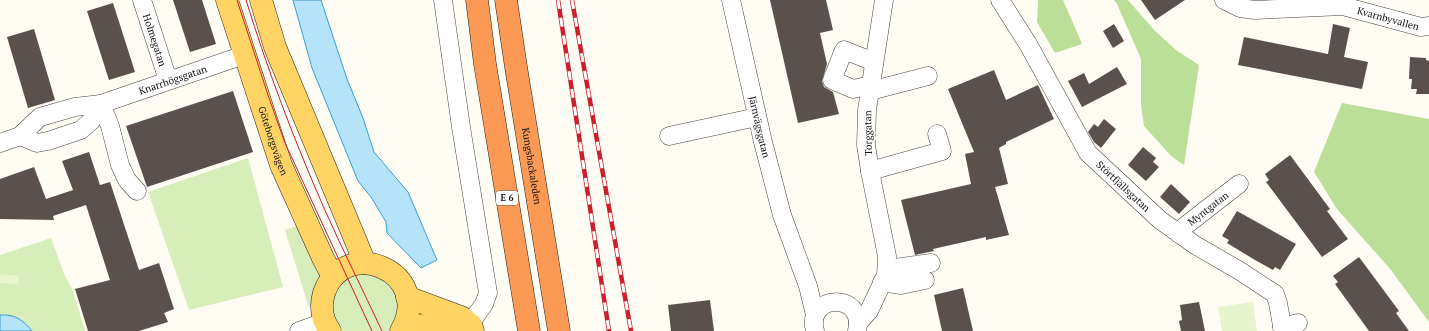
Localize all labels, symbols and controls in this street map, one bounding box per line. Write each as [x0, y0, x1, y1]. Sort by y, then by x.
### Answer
street label: Kvarnbyvallen [1356, 4, 1421, 33]
street label: Holmegatan [140, 12, 170, 68]
street label: Knarrhögsgatan [137, 62, 208, 97]
street label: Järnvägsgatan [746, 95, 773, 159]
street label: Göteborgsvägen [256, 104, 291, 177]
street label: Torggatan [861, 110, 875, 156]
street label: Kungsbackaleden [519, 127, 545, 205]
street label: Störtfjällsgatan [1094, 158, 1153, 214]
street label: Myntgatan [1185, 188, 1231, 228]
road number: E 6 [496, 191, 518, 205]

